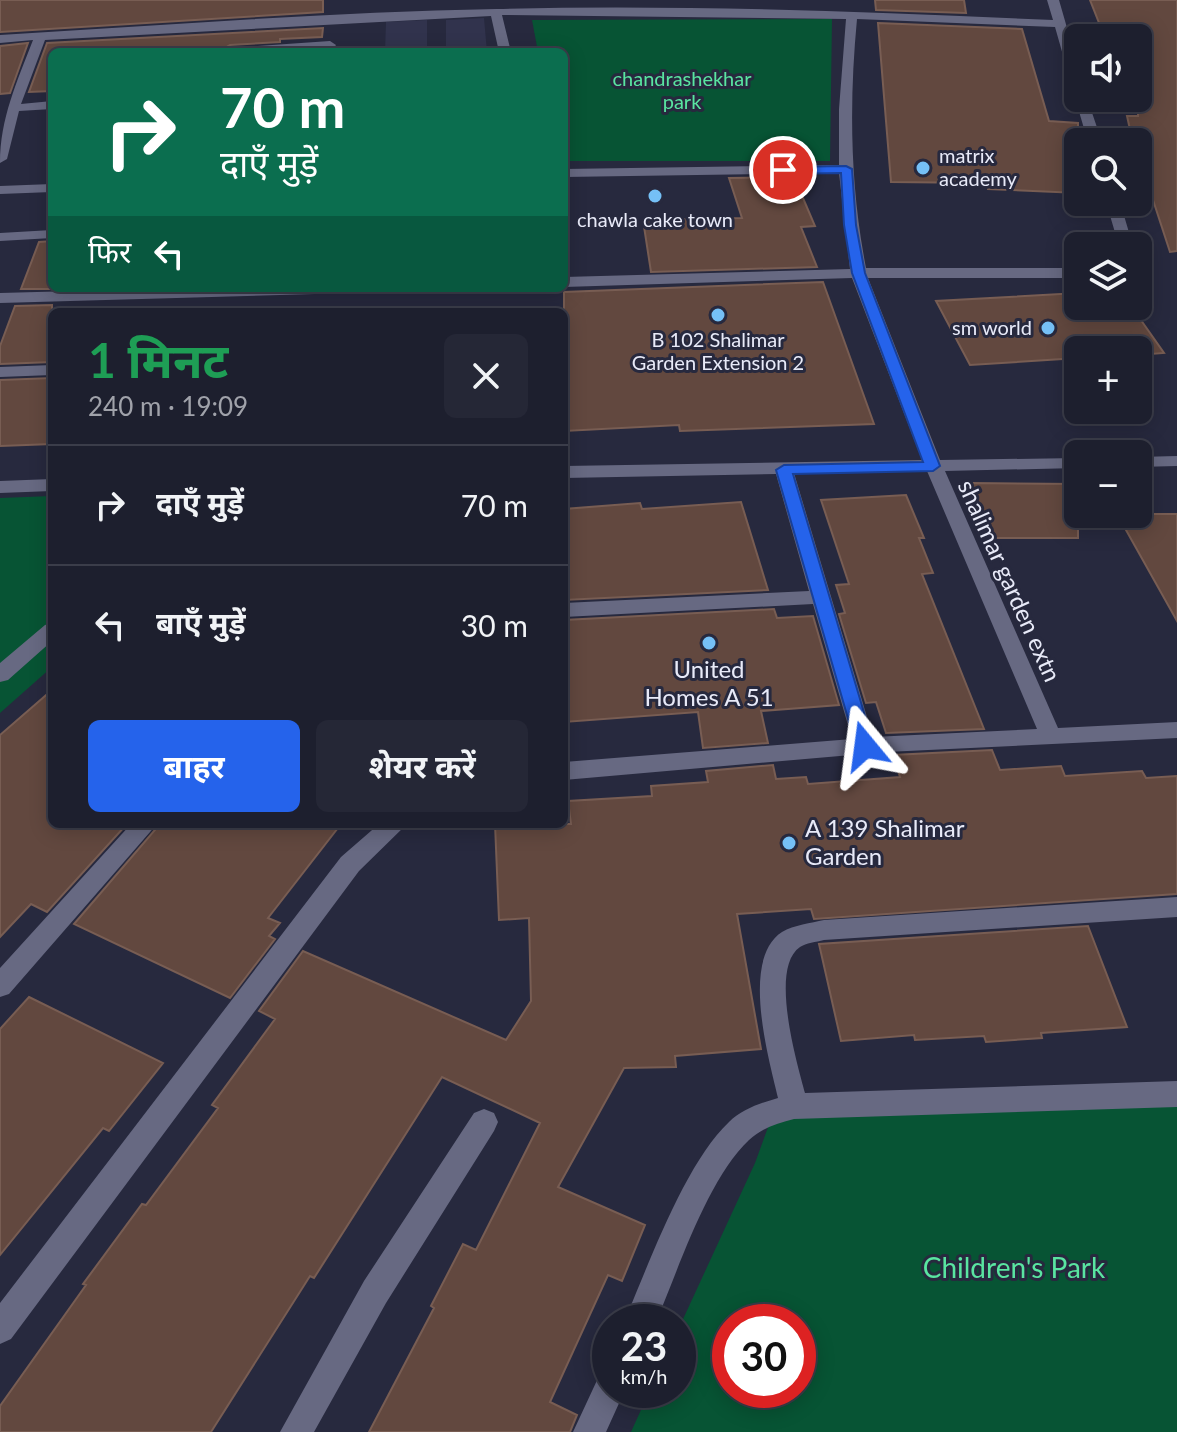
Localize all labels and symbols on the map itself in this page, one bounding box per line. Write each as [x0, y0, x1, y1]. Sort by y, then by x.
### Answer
park label: chandrashekhar park [613, 66, 752, 113]
pin [749, 136, 817, 204]
place label: matrix academy [939, 143, 1017, 190]
marker: matrix academy [914, 159, 932, 177]
marker: chawla cake town [646, 187, 664, 205]
place label: chawla cake town [577, 207, 733, 231]
marker: B 102 Shalimar Garden Extension 2 [709, 306, 727, 324]
place label: sm world [952, 315, 1032, 339]
marker: sm world [1039, 319, 1057, 337]
place label: B 102 Shalimar Garden Extension 2 [632, 327, 804, 374]
street label: shalimar garden extn [953, 475, 1068, 686]
marker: United Homes A 51 [700, 634, 718, 652]
place label: United Homes A 51 [644, 654, 774, 711]
position arrow [823, 704, 907, 788]
place label: A 139 Shalimar Garden [805, 813, 965, 870]
marker: A 139 Shalimar Garden [780, 834, 798, 852]
park label: Children's Park [923, 1250, 1106, 1284]
speed limit sign: 30 [712, 1304, 816, 1408]

